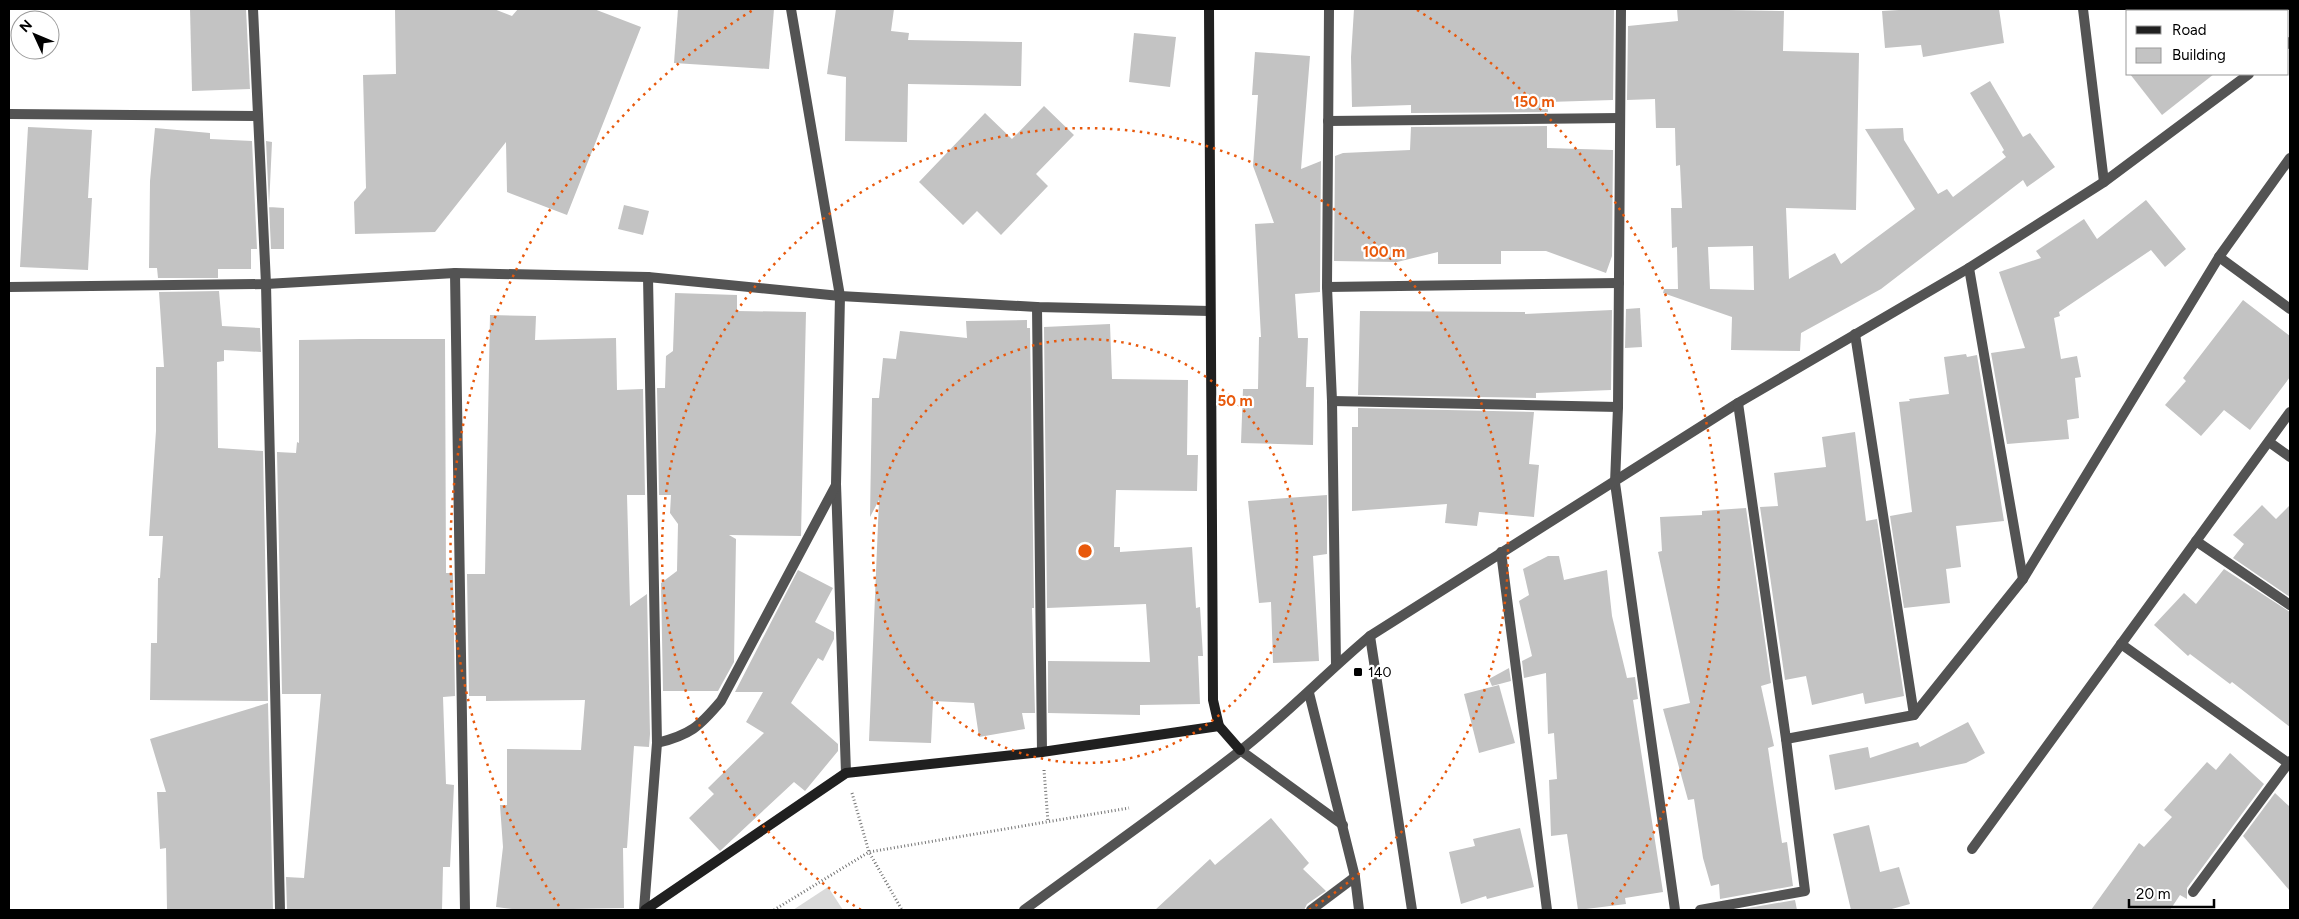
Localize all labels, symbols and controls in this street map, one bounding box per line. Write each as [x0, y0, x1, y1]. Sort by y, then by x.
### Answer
north arrow [10, 10, 60, 60]
legend [2126, 10, 2289, 75]
text: N [16, 17, 36, 36]
text: Road [2172, 21, 2207, 39]
text: Building [2172, 46, 2226, 64]
text: 150 m [1513, 93, 1555, 111]
text: 100 m [1363, 243, 1405, 261]
text: 50 m [1217, 392, 1253, 410]
centre of rings [1076, 542, 1094, 560]
place label: 140 [1368, 664, 1391, 681]
marker: 140 [1352, 666, 1364, 678]
scale bar [2129, 876, 2214, 908]
text: 20 m [2136, 885, 2170, 903]

